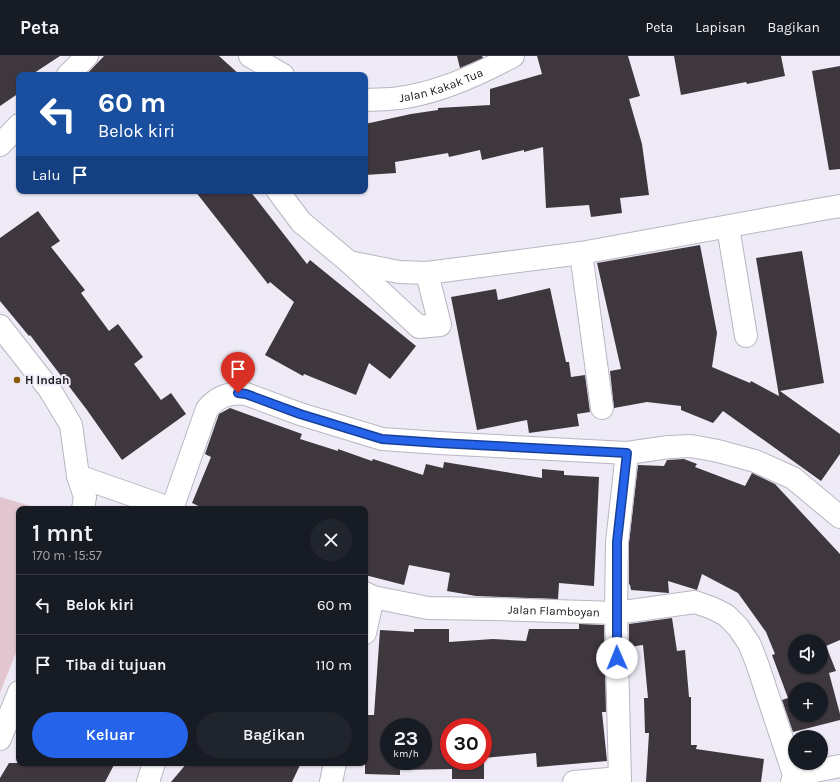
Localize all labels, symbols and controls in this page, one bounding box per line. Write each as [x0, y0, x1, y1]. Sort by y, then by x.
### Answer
text: Peta [20, 17, 60, 39]
text: Peta [645, 19, 673, 36]
text: Lapisan [695, 19, 745, 36]
text: Bagikan [767, 19, 820, 36]
street label: Jalan Kakak Tua [398, 65, 485, 105]
text: 60 m [98, 86, 166, 119]
icon: left [32, 88, 84, 140]
text: Belok kiri [98, 120, 175, 142]
icon: arrive [69, 164, 91, 186]
text: Lalu [32, 166, 61, 184]
pin [221, 352, 255, 393]
icon: arrive [227, 358, 249, 380]
place label: H Indah [25, 373, 70, 387]
marker: H Indah [12, 375, 22, 385]
text: 1 mnt [32, 519, 93, 547]
button: close [310, 519, 352, 561]
text: 170 m · 15:57 [32, 548, 102, 563]
icon: left [32, 594, 54, 616]
text: Belok kiri [66, 596, 134, 614]
text: 60 m [317, 596, 352, 614]
street label: Jalan Flamboyan [508, 602, 600, 619]
map controls [788, 634, 828, 770]
button: sound [788, 634, 828, 674]
position arrow [596, 637, 638, 679]
icon: arrive [32, 654, 54, 676]
text: Tiba di tujuan [66, 656, 166, 674]
text: 110 m [316, 656, 352, 674]
button: + [788, 682, 828, 722]
button: Keluar [32, 712, 188, 758]
button: Bagikan [196, 712, 352, 758]
speed limit sign: 30 [440, 718, 492, 770]
text: 23 [394, 727, 418, 750]
button: − [788, 730, 828, 770]
text: km/h [393, 748, 419, 760]

